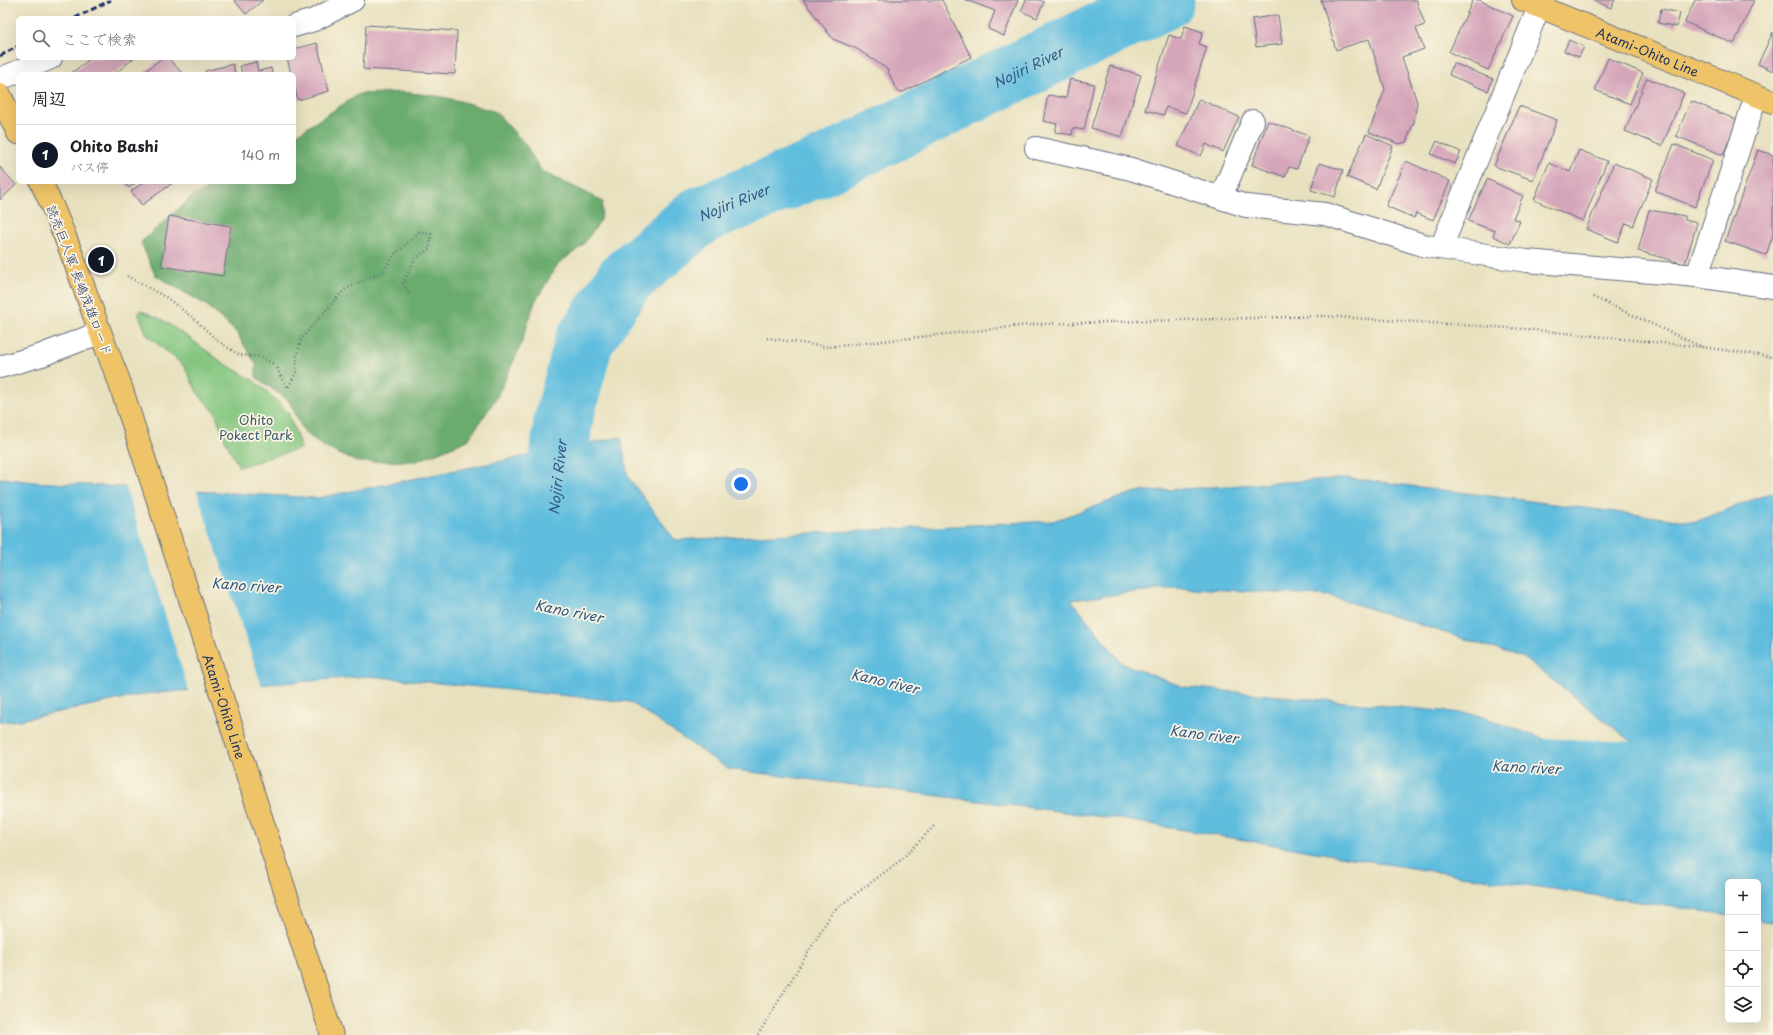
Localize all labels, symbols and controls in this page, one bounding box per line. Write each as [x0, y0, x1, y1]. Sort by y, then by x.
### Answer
search box [16, 16, 296, 60]
street label: Atami-Ohito Line [1594, 22, 1702, 80]
icon: search [30, 27, 52, 49]
text: ここで検索 [62, 27, 137, 50]
water label: Nojiri River [989, 40, 1068, 92]
text: 周辺 [32, 85, 66, 111]
text: Ohito Bashi [70, 134, 158, 157]
text: 1 [42, 145, 48, 164]
text: 140 m [241, 145, 280, 164]
text: バス停 [70, 157, 109, 176]
water label: Nojiri River [695, 177, 774, 226]
street label: 読売巨人軍 長嶋茂雄ロード [42, 202, 118, 358]
pin: 1 [88, 245, 114, 275]
park label: Ohito Pokect Park [219, 410, 293, 444]
water label: Nojiri River [542, 437, 572, 516]
your location [731, 474, 751, 494]
water label: Kano river [211, 572, 283, 598]
water label: Kano river [533, 594, 606, 628]
street label: Atami-Ohito Line [199, 651, 251, 761]
water label: Kano river [849, 663, 922, 699]
water label: Kano river [1169, 719, 1241, 749]
water label: Kano river [1491, 755, 1562, 779]
map controls [1725, 879, 1761, 1023]
button: + [1725, 879, 1761, 915]
button: − [1725, 915, 1761, 951]
button: locate [1725, 951, 1761, 987]
button: layers [1725, 987, 1761, 1023]

